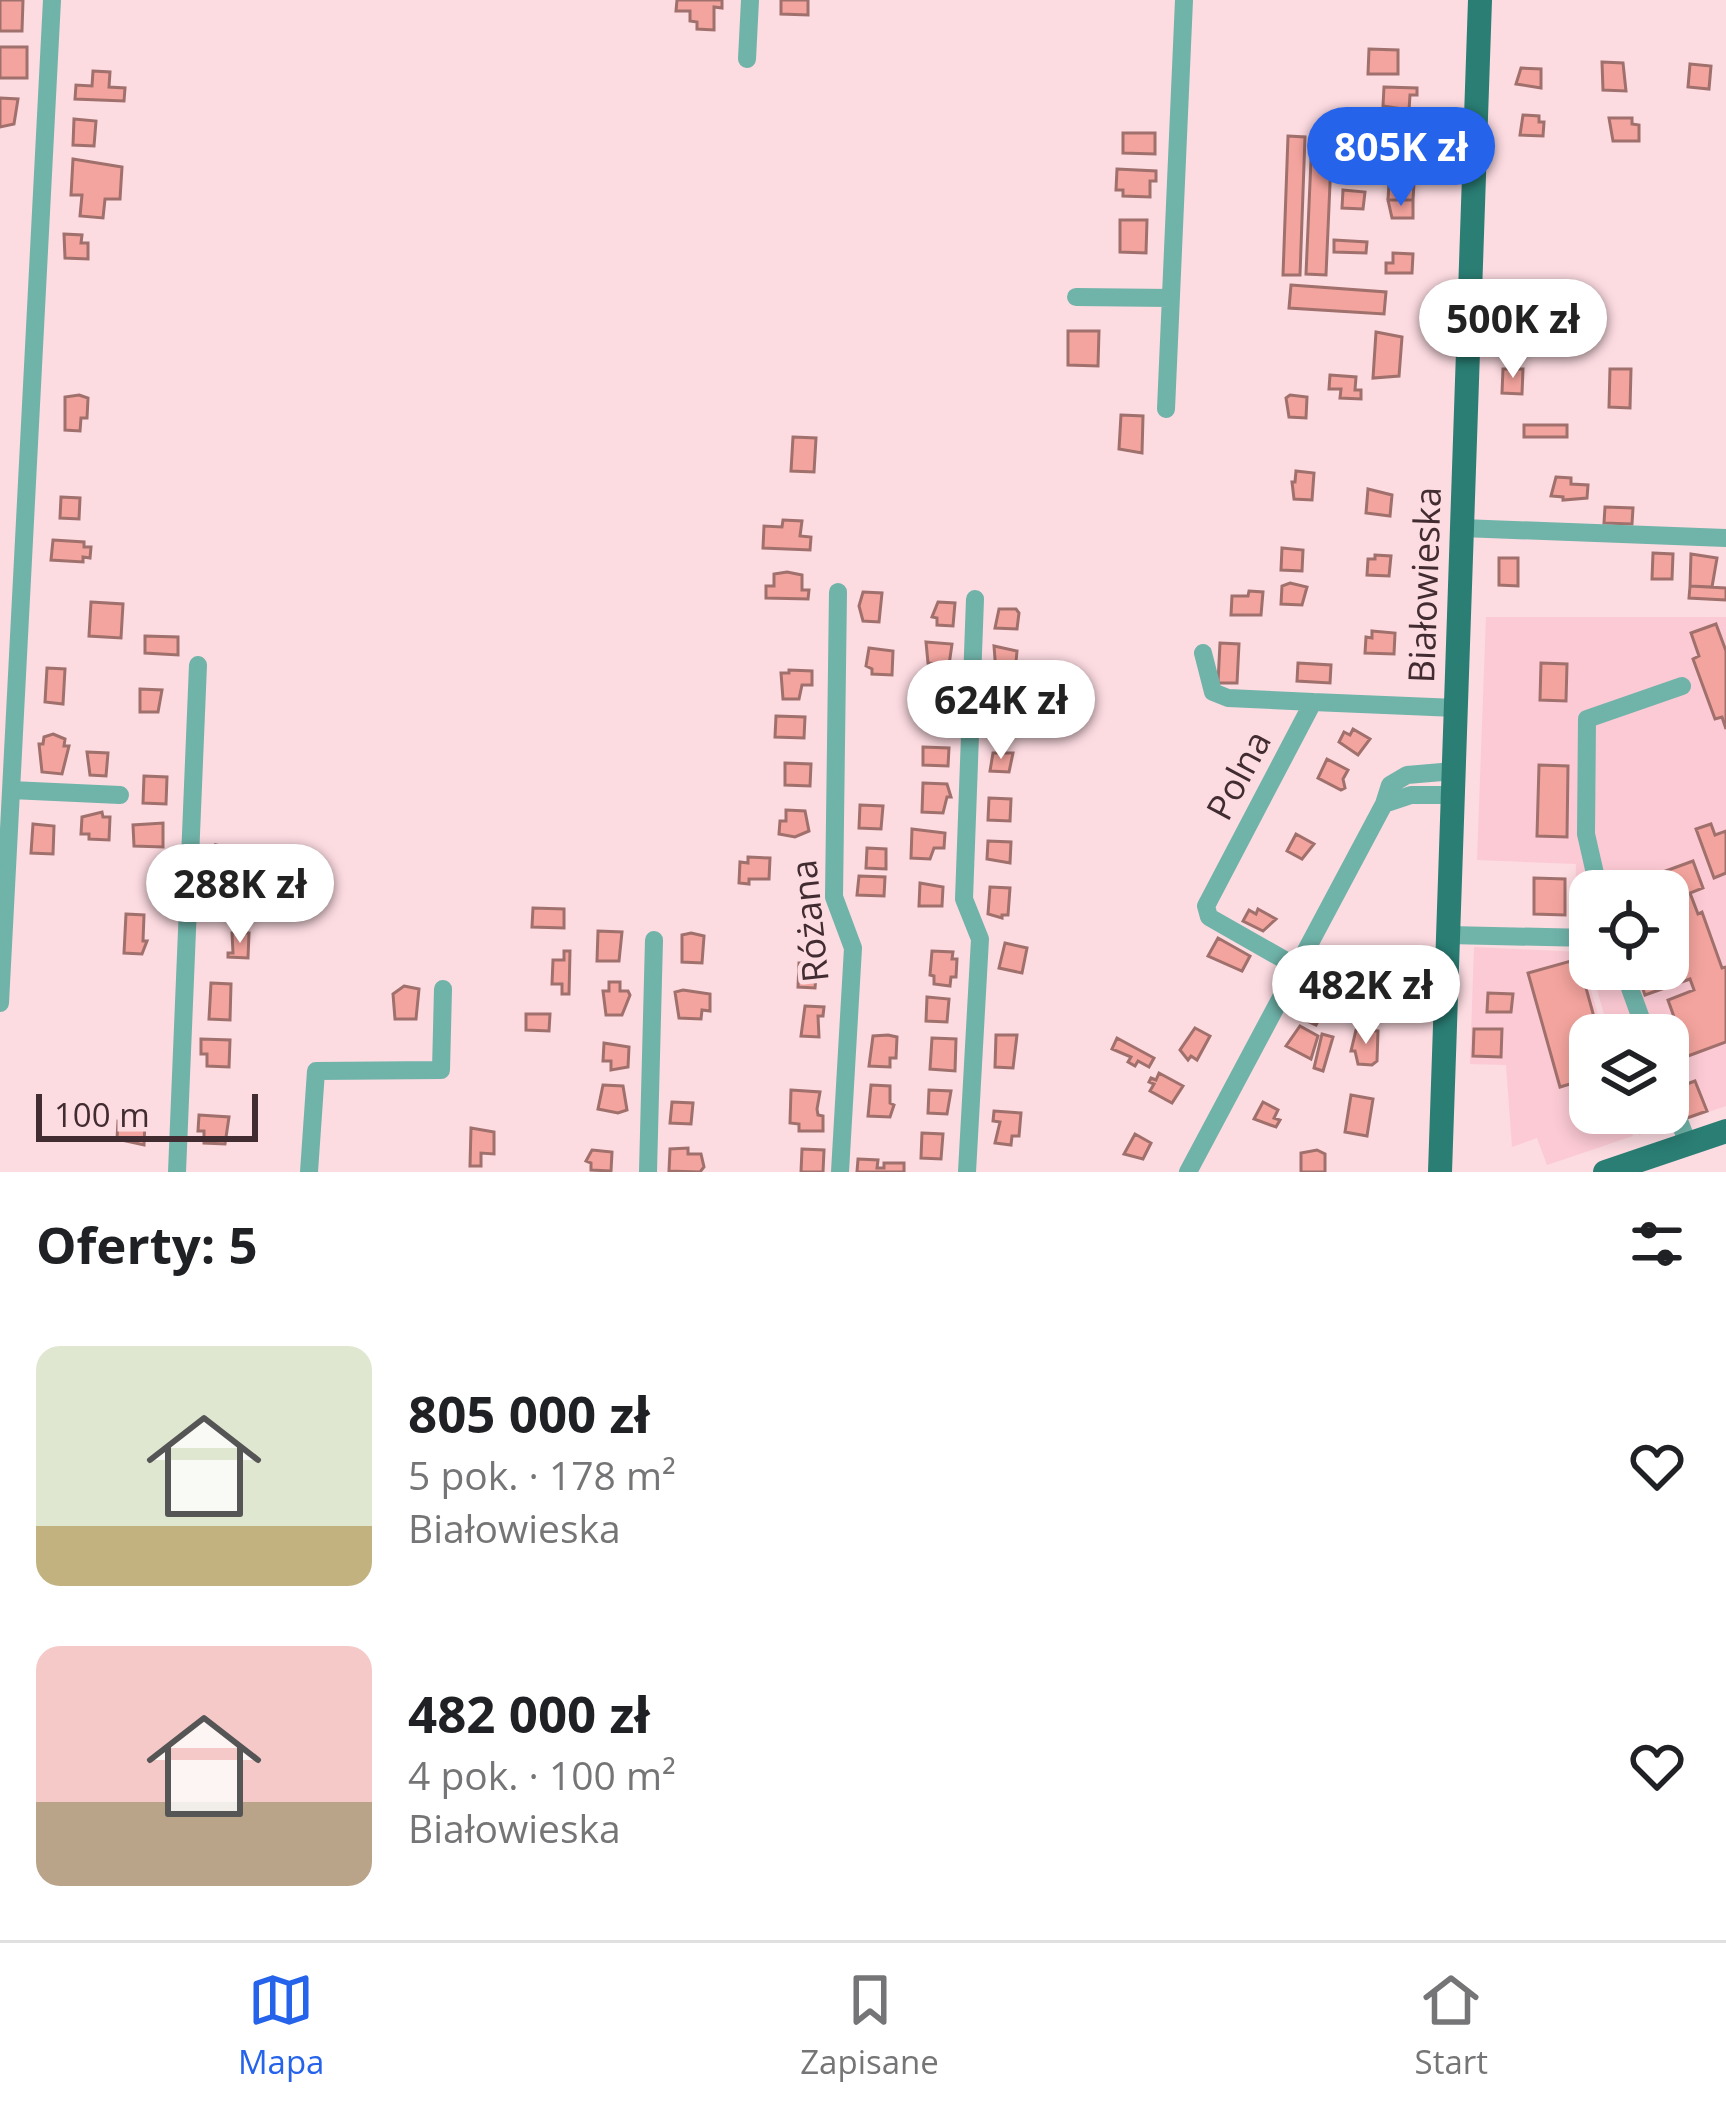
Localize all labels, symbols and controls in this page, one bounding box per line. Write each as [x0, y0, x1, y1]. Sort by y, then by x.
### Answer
pin: 805K zł [1290, 107, 1512, 209]
text: 805K zł [1334, 119, 1468, 172]
pin: 500K zł [1402, 279, 1624, 381]
text: 500K zł [1446, 291, 1580, 344]
street label: Białowieska [1396, 486, 1452, 684]
pin: 624K zł [890, 660, 1112, 762]
text: 624K zł [934, 672, 1068, 725]
street label: Polna [1194, 722, 1282, 828]
pin: 288K zł [129, 844, 351, 946]
text: 288K zł [173, 856, 307, 909]
street label: Różana [778, 857, 840, 985]
map controls [1569, 870, 1689, 1134]
button: locate [1569, 870, 1689, 990]
pin: 482K zł [1255, 945, 1477, 1047]
text: 482K zł [1299, 957, 1433, 1010]
button: layers [1569, 1014, 1689, 1134]
scale bar [36, 1088, 258, 1141]
text: 100 m [54, 1092, 150, 1137]
text: Oferty: 5 [36, 1209, 258, 1279]
icon: filters [1624, 1211, 1690, 1277]
text: 805 000 zł [408, 1378, 650, 1448]
icon: home [132, 1394, 276, 1538]
icon: heart [1624, 1433, 1690, 1499]
text: 5 pok. · 178 m² [408, 1448, 676, 1501]
text: Białowieska [408, 1501, 621, 1554]
text: 482 000 zł [408, 1678, 650, 1748]
icon: home [132, 1694, 276, 1838]
icon: heart [1624, 1733, 1690, 1799]
text: 4 pok. · 100 m² [408, 1748, 676, 1801]
text: Białowieska [408, 1801, 621, 1854]
tab: Mapa [238, 1967, 324, 2084]
tab: Zapisane [800, 1967, 939, 2084]
tab: Start [1415, 1967, 1488, 2084]

